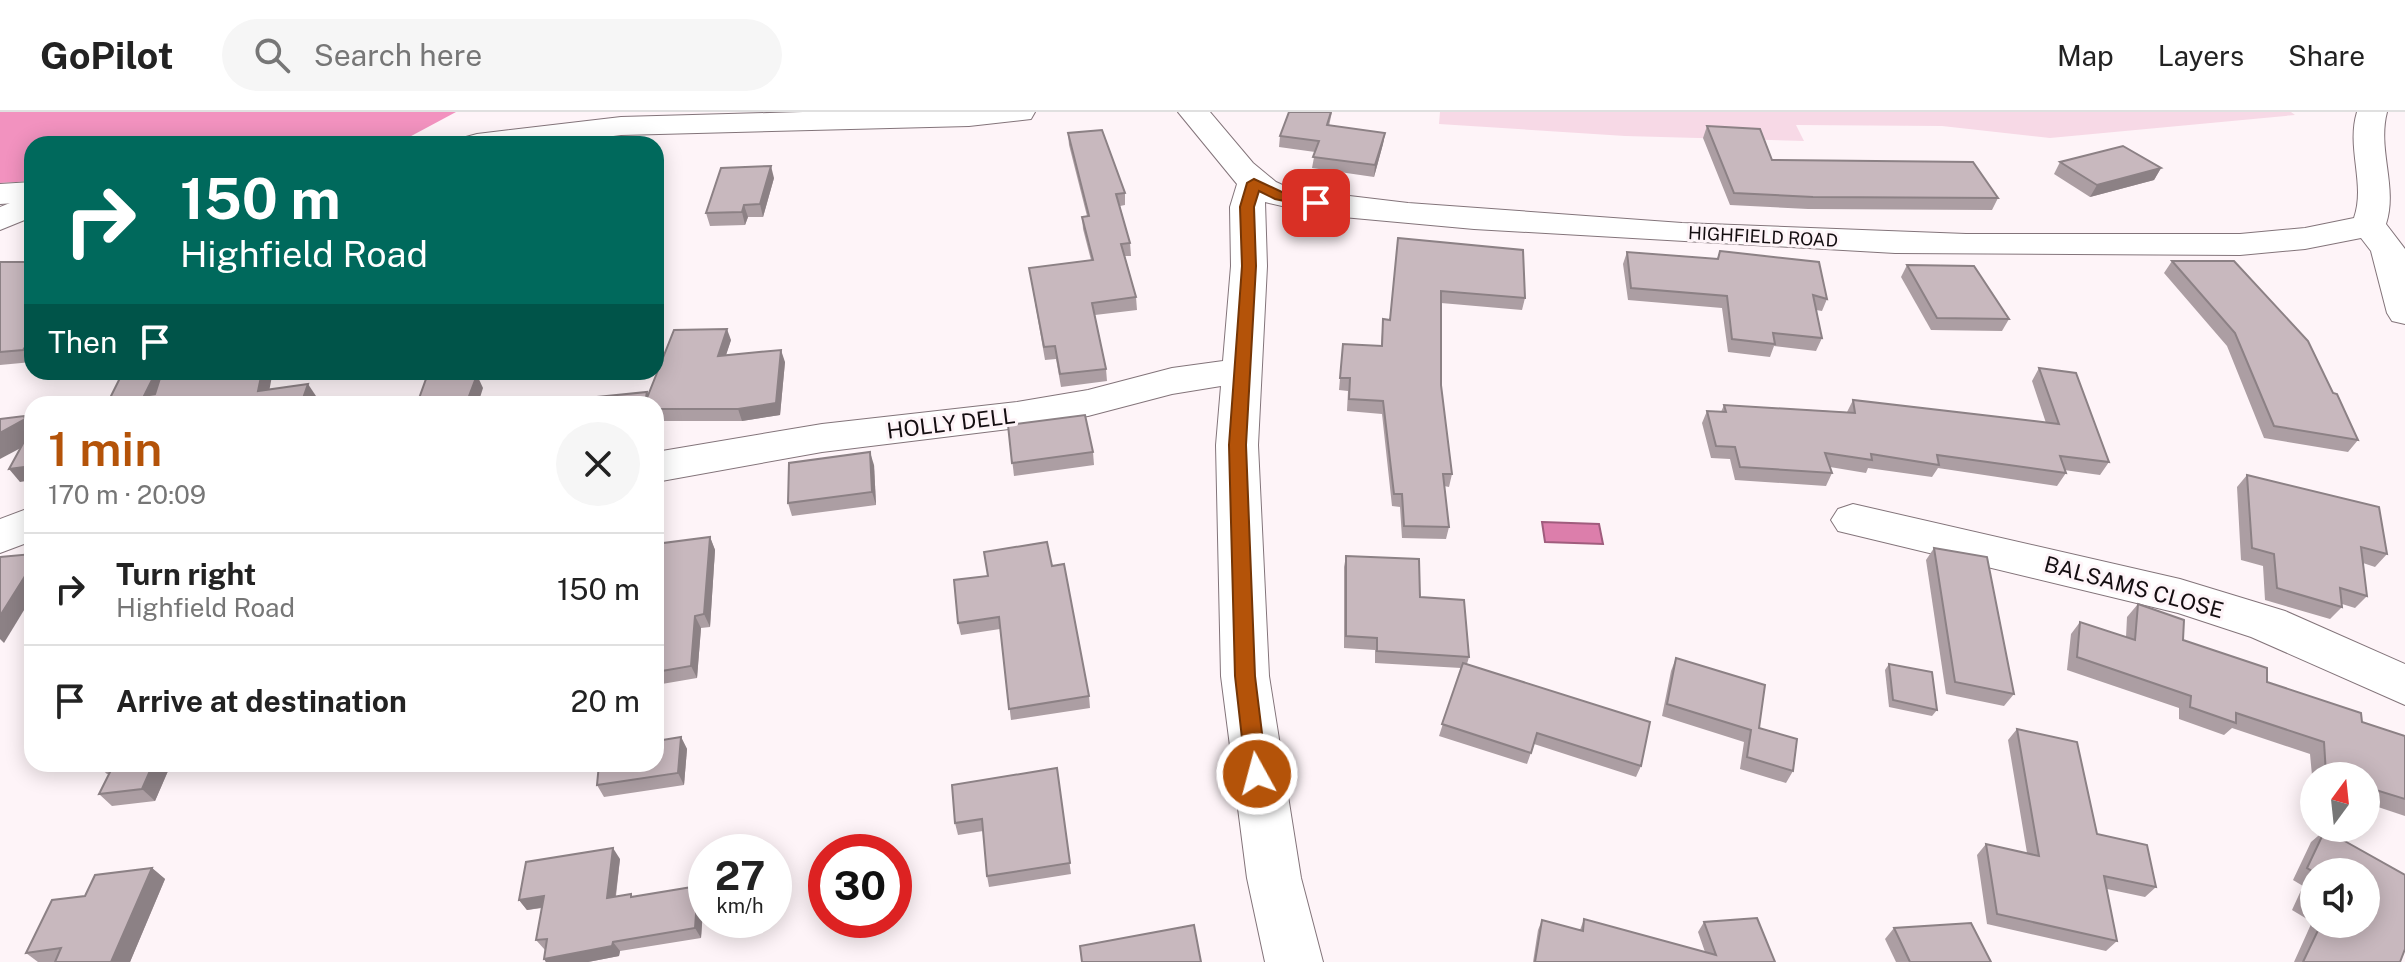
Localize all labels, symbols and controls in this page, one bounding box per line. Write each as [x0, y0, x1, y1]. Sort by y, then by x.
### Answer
search box [222, 19, 782, 91]
text: GoPilot [40, 33, 174, 78]
icon: search [250, 33, 294, 77]
text: Search here [314, 37, 482, 73]
text: Map [2057, 39, 2114, 72]
text: Layers [2158, 39, 2244, 72]
text: Share [2288, 39, 2365, 72]
text: 150 m [180, 166, 341, 232]
icon: right [48, 168, 152, 272]
pin [1282, 169, 1350, 237]
icon: arrive [1294, 181, 1338, 225]
street label: HIGHFIELD ROAD [1688, 222, 1838, 251]
text: Highfield Road [180, 233, 428, 275]
icon: arrive [133, 320, 177, 364]
text: Then [48, 324, 117, 360]
street label: HOLLY DELL [885, 402, 1017, 444]
text: 1 min [48, 420, 162, 477]
button: close [556, 422, 640, 506]
text: 170 m · 20:09 [48, 479, 206, 510]
street label: BALSAMS CLOSE [2041, 551, 2227, 623]
text: Turn right [116, 556, 256, 592]
icon: right [48, 567, 92, 611]
text: 150 m [557, 571, 640, 607]
text: Highfield Road [116, 592, 295, 623]
icon: arrive [48, 679, 92, 723]
text: Arrive at destination [116, 683, 407, 719]
text: 20 m [571, 683, 640, 719]
position arrow [1215, 732, 1299, 816]
north arrow [2300, 762, 2380, 842]
map controls [2300, 762, 2380, 938]
speed limit sign: 30 [808, 834, 912, 938]
text: 27 [715, 852, 765, 899]
button: sound [2300, 858, 2380, 938]
text: km/h [716, 894, 764, 918]

